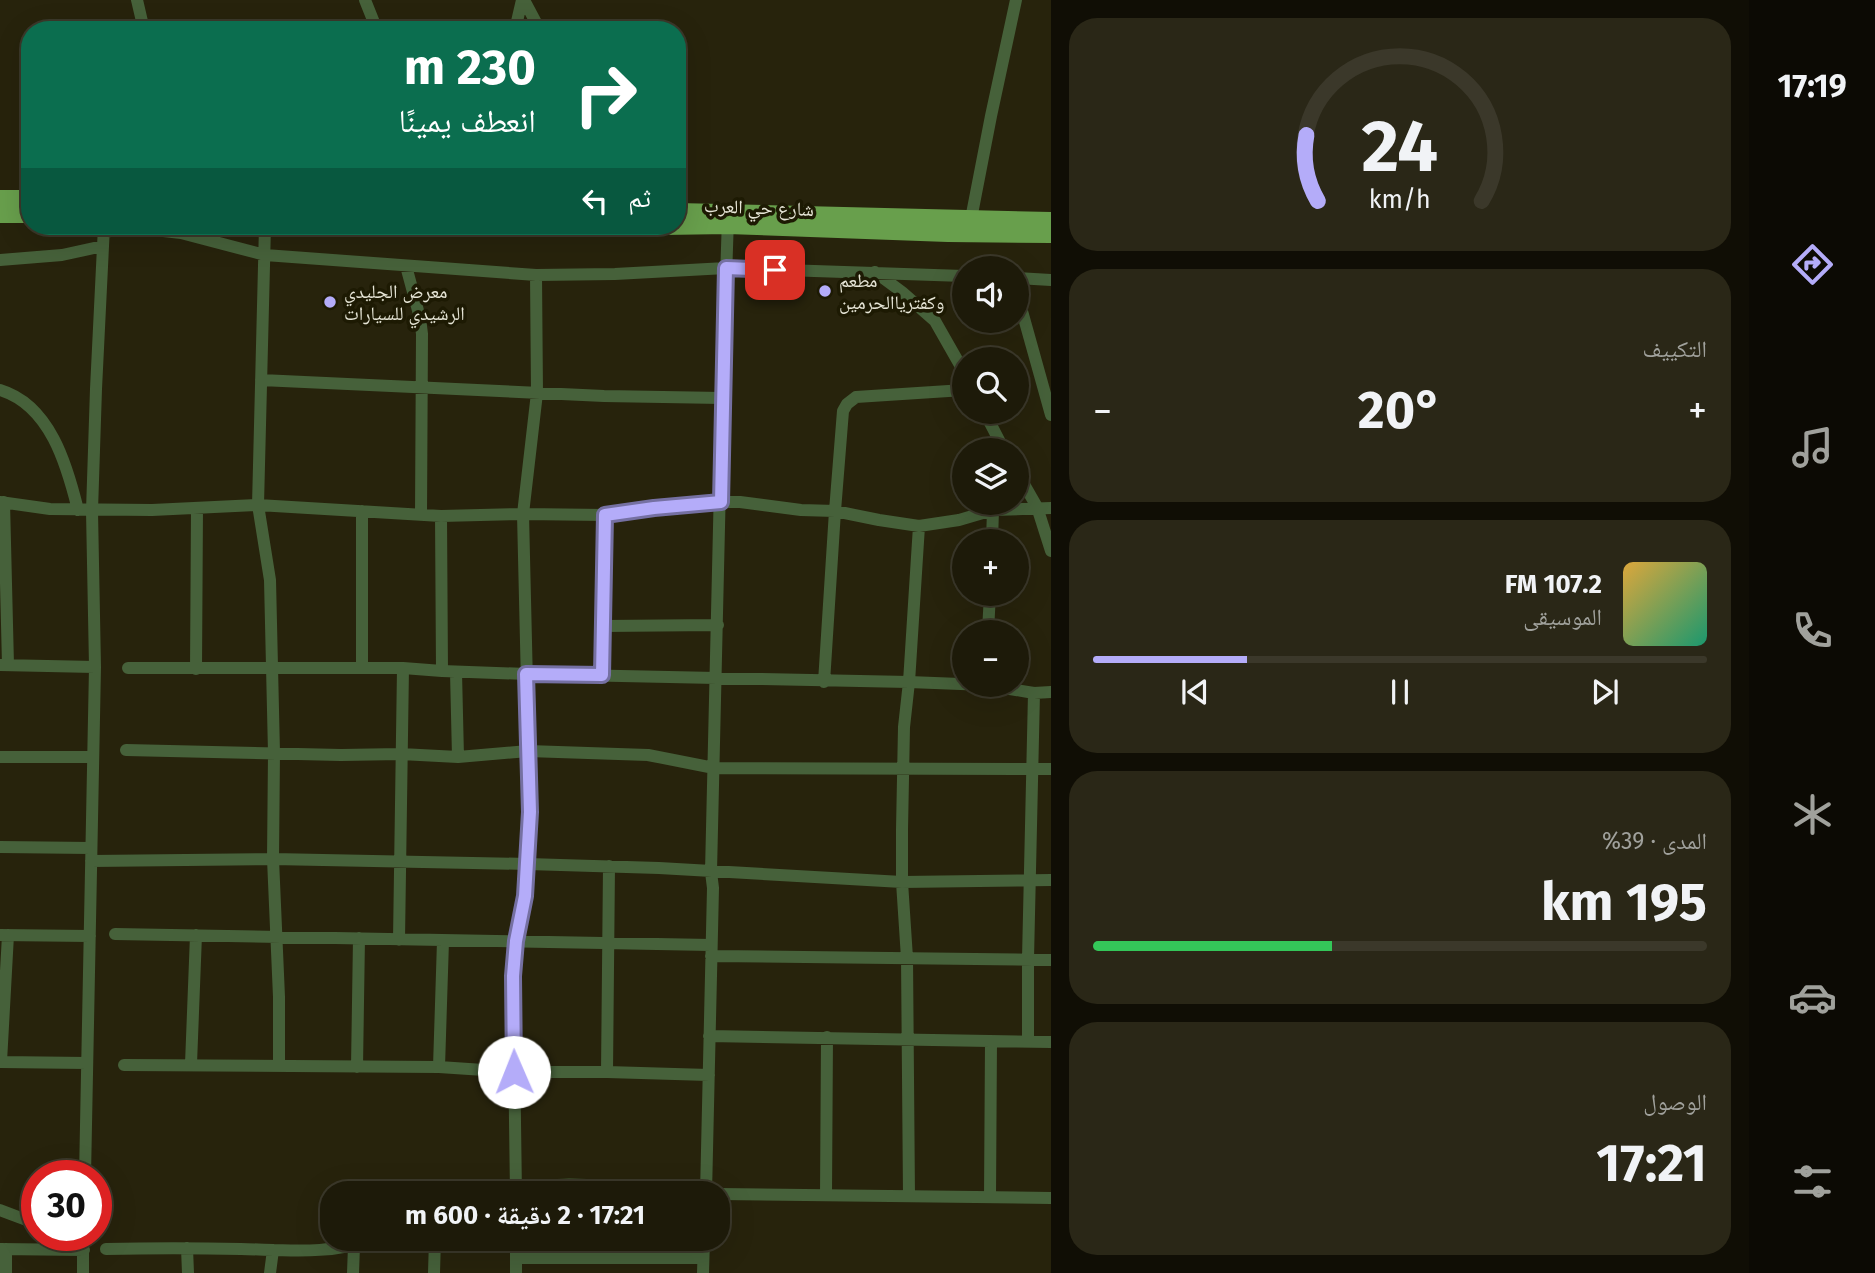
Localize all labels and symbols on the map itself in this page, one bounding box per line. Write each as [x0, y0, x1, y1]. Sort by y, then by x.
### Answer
street label: شارع حي العرب [703, 194, 814, 225]
pin [745, 240, 805, 300]
place label: مطعم وكفترياالحرمين [839, 269, 944, 314]
place label: معرض الجليدي الرشيدي للسيارات [344, 280, 465, 329]
marker: مطعم وكفترياالحرمين [817, 283, 833, 299]
marker: معرض الجليدي الرشيدي للسيارات [322, 294, 338, 310]
position arrow [477, 1035, 551, 1109]
speed limit sign: 30 [21, 1160, 112, 1251]

